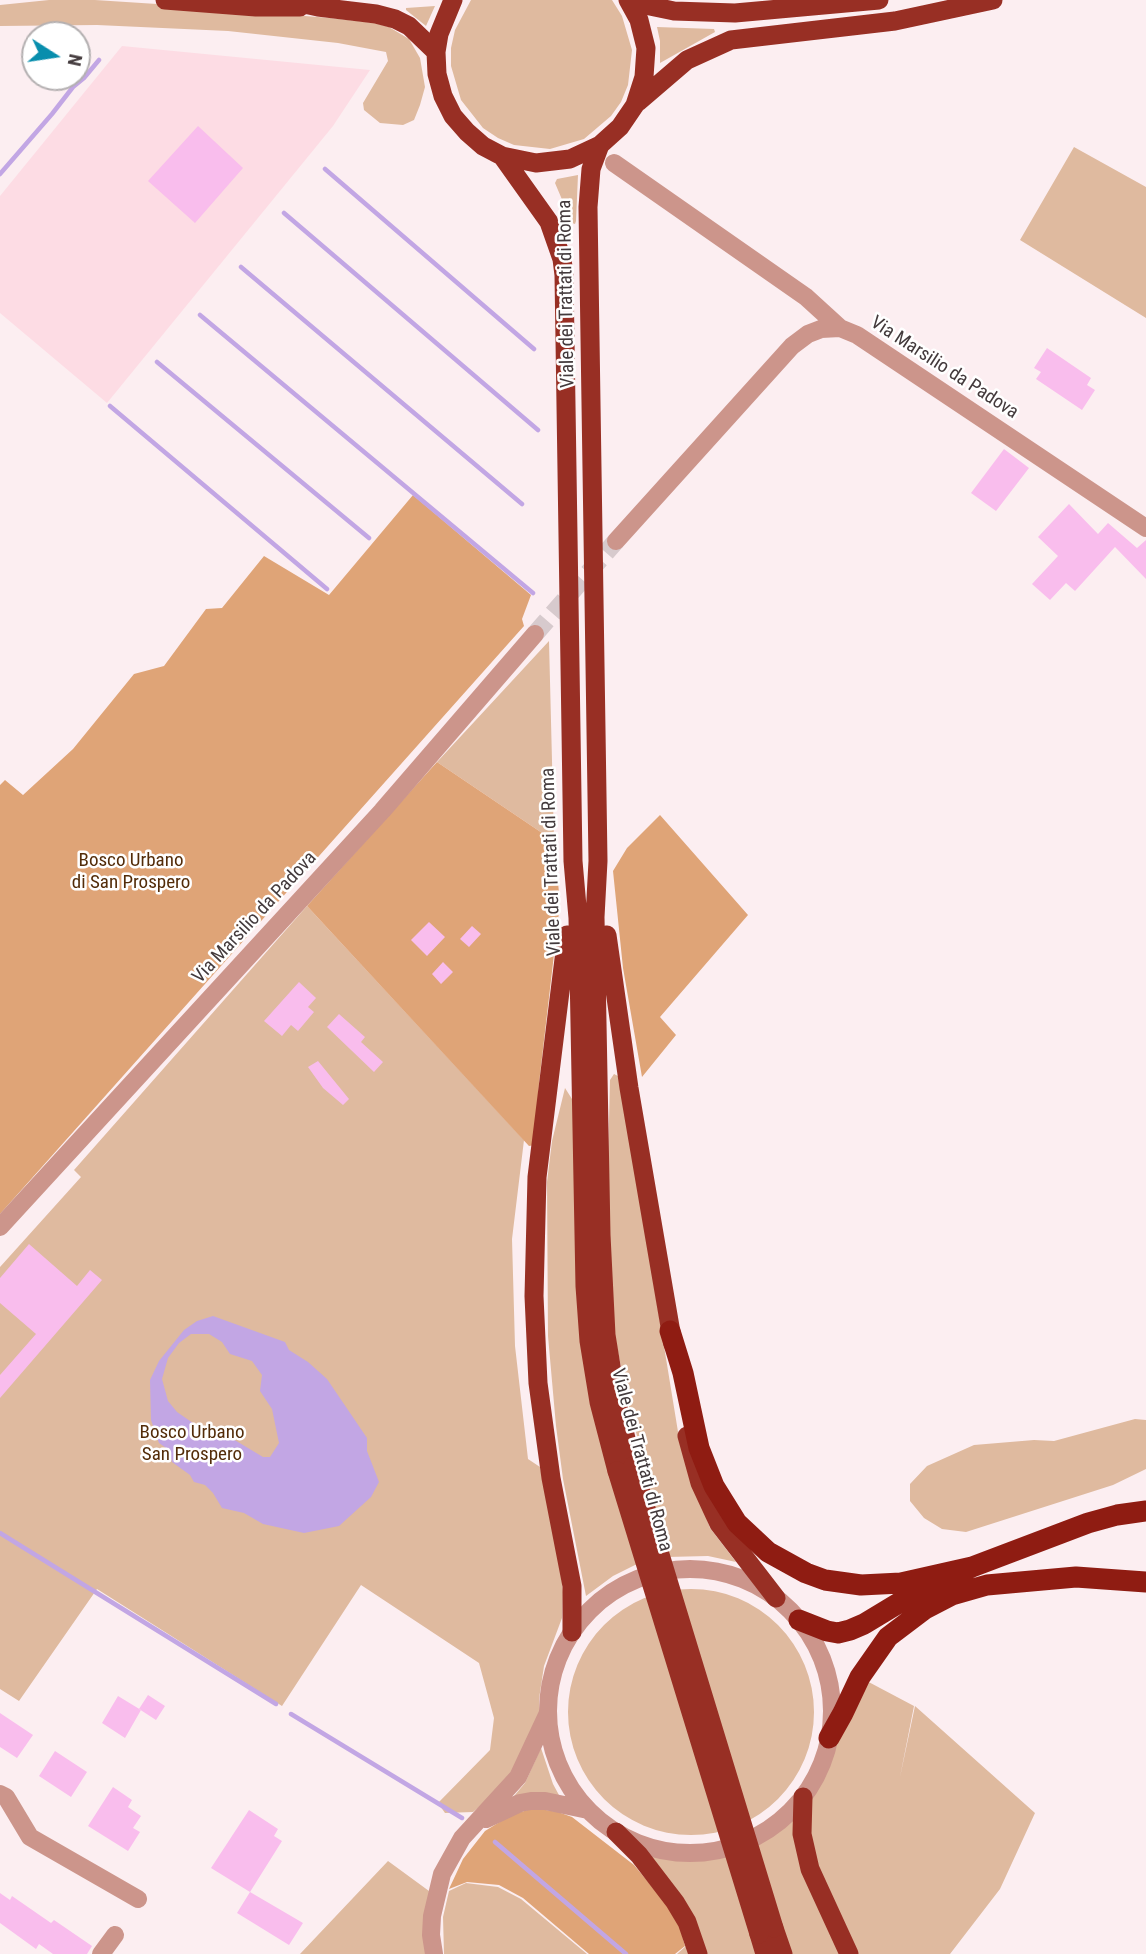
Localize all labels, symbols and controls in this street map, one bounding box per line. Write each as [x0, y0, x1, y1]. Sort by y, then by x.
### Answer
north arrow [21, 21, 91, 91]
text: N [63, 52, 88, 68]
street label: Viale dei Trattati di Roma [554, 200, 580, 388]
street label: Via Marsilio da Padova [866, 312, 1022, 424]
street label: Viale dei Trattati di Roma [537, 767, 567, 957]
street label: Via Marsilio da Padova [188, 847, 322, 989]
park label: Bosco Urbano di San Prospero [72, 850, 190, 894]
street label: Viale dei Trattati di Roma [606, 1366, 676, 1554]
park label: Bosco Urbano San Prospero [140, 1422, 244, 1466]

